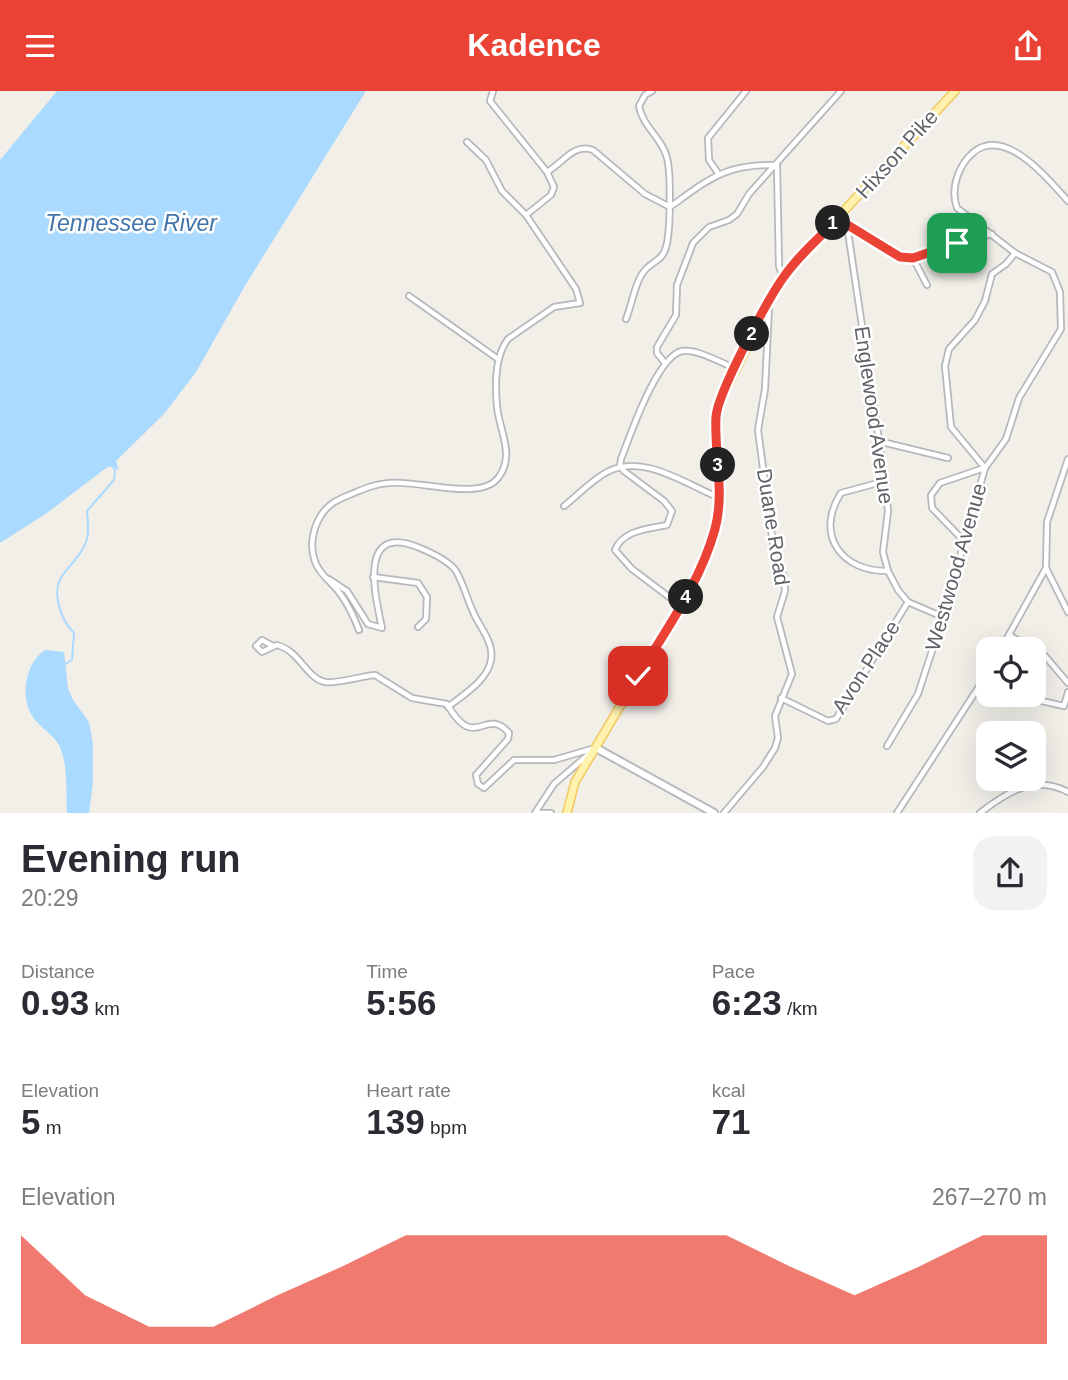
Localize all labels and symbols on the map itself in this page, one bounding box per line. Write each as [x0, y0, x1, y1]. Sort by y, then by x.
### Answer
street label: Hixson Pike [851, 105, 942, 203]
pin: 1 [816, 205, 850, 241]
water label: Tennessee River [45, 210, 218, 236]
pin [927, 213, 987, 273]
pin: 2 [734, 317, 770, 351]
street label: Englewood Avenue [851, 324, 898, 505]
pin: 3 [700, 447, 736, 483]
street label: Duane Road [753, 467, 794, 587]
street label: Westwood Avenue [921, 480, 990, 653]
pin: 4 [668, 580, 704, 615]
street label: Avon Place [827, 616, 904, 717]
pin [608, 646, 668, 706]

